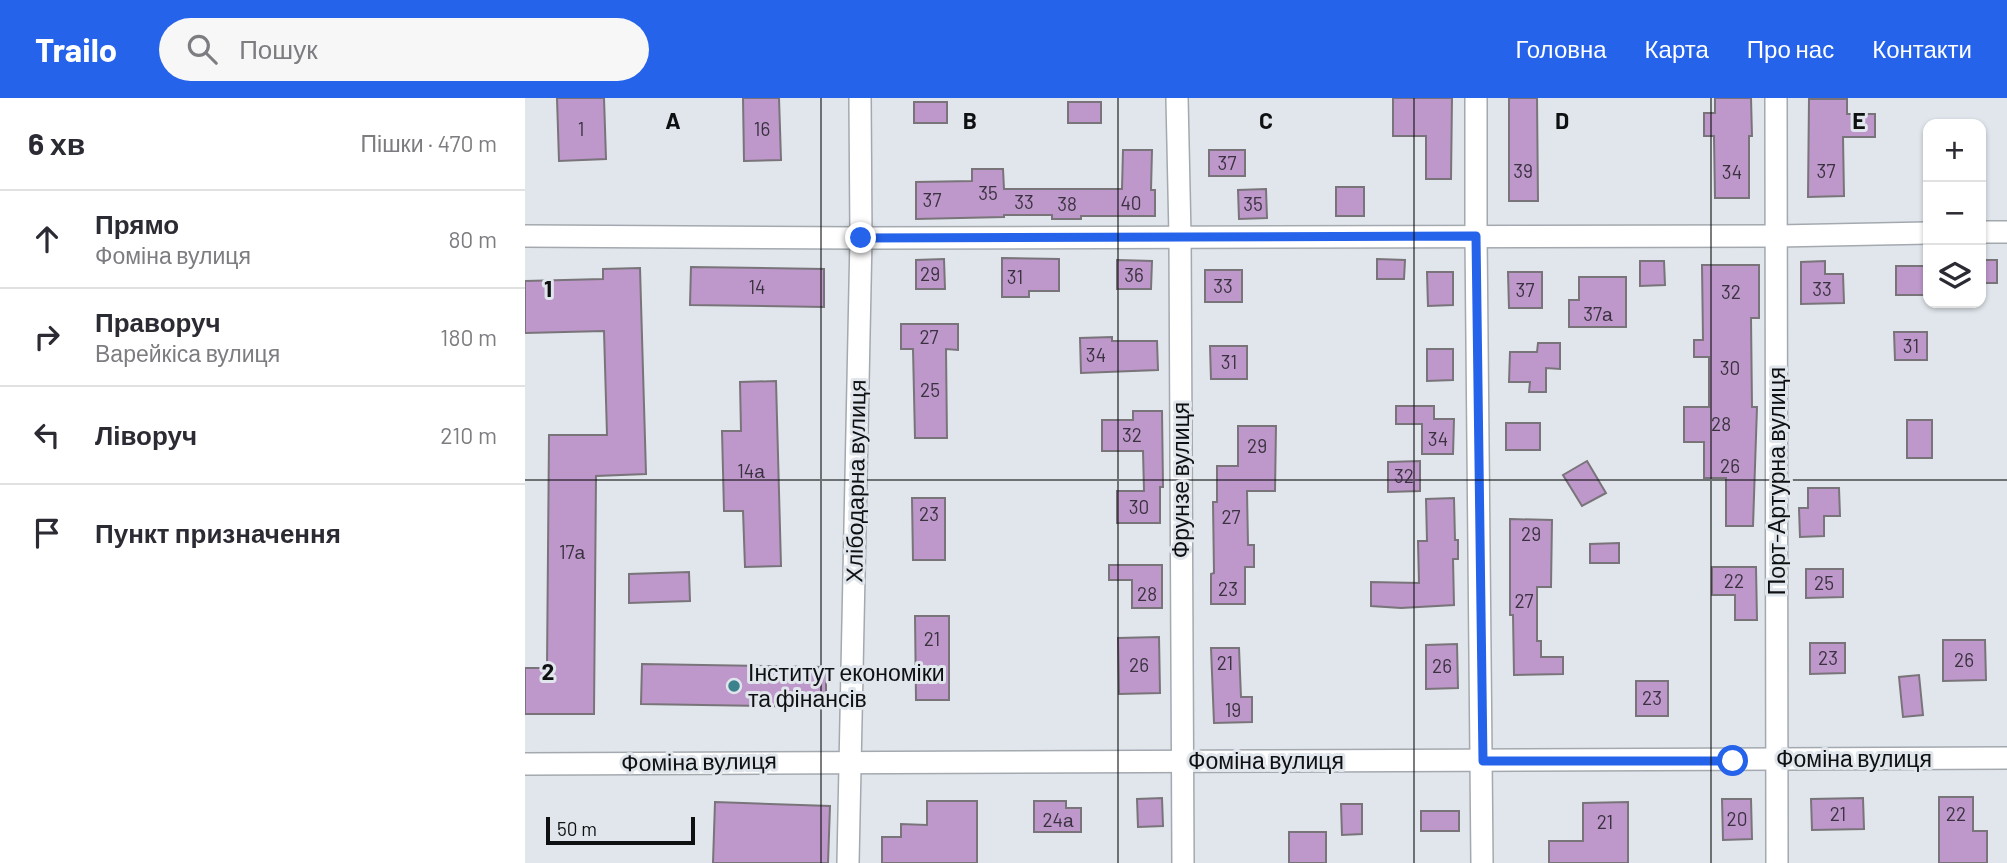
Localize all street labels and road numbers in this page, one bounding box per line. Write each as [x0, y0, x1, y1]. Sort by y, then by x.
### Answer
street label: Порт-Артурна вулиця [1762, 367, 1790, 595]
street label: Хлібодарна вулиця [839, 379, 871, 583]
street label: Фрунзе вулиця [1166, 402, 1194, 558]
street label: Фоміна вулиця [1776, 744, 1932, 772]
street label: Фоміна вулиця [621, 746, 777, 776]
street label: Фоміна вулиця [1188, 746, 1344, 774]

